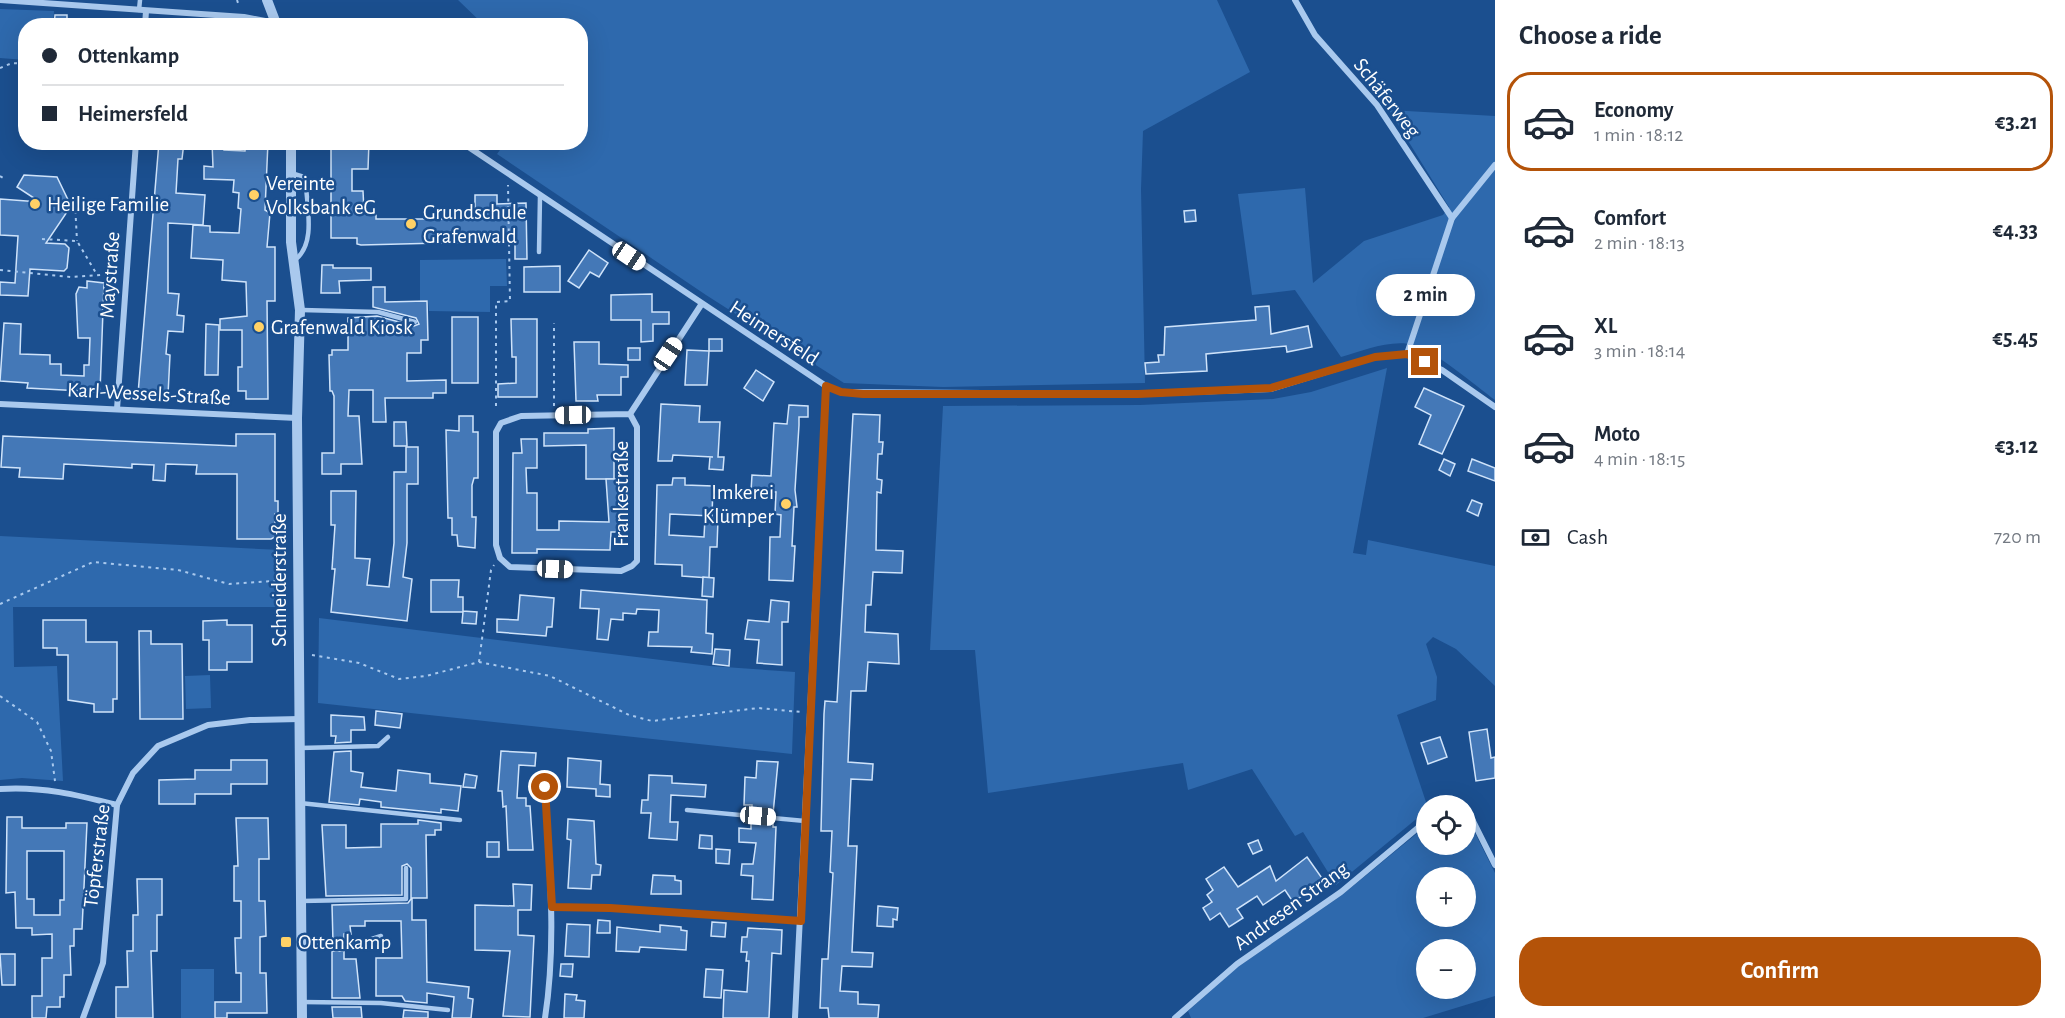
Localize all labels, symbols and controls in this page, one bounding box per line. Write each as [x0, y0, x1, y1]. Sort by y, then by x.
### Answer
text: Choose a ride [1519, 22, 1662, 49]
text: Ottenkamp [78, 45, 179, 67]
street label: Schäferweg [1350, 54, 1425, 142]
icon: car [1522, 95, 1576, 149]
text: Economy [1594, 99, 1674, 121]
text: Heimersfeld [78, 103, 188, 125]
text: €3.21 [1995, 111, 2038, 133]
text: 1 min · 18:12 [1594, 125, 1683, 145]
place label: Vereinte Volksbank eG [266, 173, 376, 218]
marker: Vereinte Volksbank eG [247, 188, 261, 202]
place label: Heilige Familie [47, 194, 169, 215]
marker: Heilige Familie [28, 197, 42, 211]
place label: Grundschule Grafenwald [423, 202, 527, 247]
icon: car [1522, 203, 1576, 257]
text: Comfort [1594, 207, 1666, 229]
marker: Grundschule Grafenwald [404, 217, 418, 231]
text: €4.33 [1993, 219, 2038, 241]
street label: Maystraße [96, 231, 124, 319]
text: 2 min · 18:13 [1594, 233, 1685, 253]
car [609, 238, 649, 274]
callout: 2 min [1376, 275, 1474, 317]
text: 2 min [1403, 285, 1448, 305]
street label: Heimersfeld [726, 297, 822, 370]
icon: car [1522, 311, 1576, 365]
text: XL [1594, 315, 1617, 337]
place label: Grafenwald Kiosk [271, 317, 413, 338]
marker: Grafenwald Kiosk [252, 320, 266, 334]
text: €5.45 [1993, 327, 2038, 349]
car [650, 334, 686, 374]
text: 3 min · 18:14 [1594, 341, 1685, 361]
route end [1411, 348, 1438, 375]
street label: Karl-Wessels-Straße [67, 379, 231, 409]
car [555, 406, 591, 424]
icon: car [1522, 419, 1576, 473]
text: Moto [1594, 423, 1640, 445]
text: €3.12 [1995, 435, 2038, 457]
street label: Frankestraße [611, 441, 632, 547]
text: 4 min · 18:15 [1594, 449, 1685, 469]
place label: Imkerei Klümper [703, 482, 774, 527]
marker: Imkerei Klümper [779, 497, 793, 511]
street label: Schneiderstraße [269, 513, 290, 647]
icon: cash [1519, 521, 1552, 554]
text: Cash [1567, 526, 1608, 548]
text: 720 m [1994, 527, 2041, 547]
car [537, 559, 573, 579]
route start [531, 773, 558, 800]
map controls [1416, 795, 1476, 999]
button: locate [1416, 795, 1476, 855]
street label: Töpferstraße [80, 803, 114, 909]
car [739, 805, 777, 827]
street label: Andresen Strang [1230, 857, 1353, 954]
button: + [1416, 867, 1476, 927]
place label: Ottenkamp [298, 932, 391, 953]
marker: Ottenkamp [279, 935, 293, 949]
button: Confirm [1519, 937, 2041, 1006]
button: − [1416, 939, 1476, 999]

